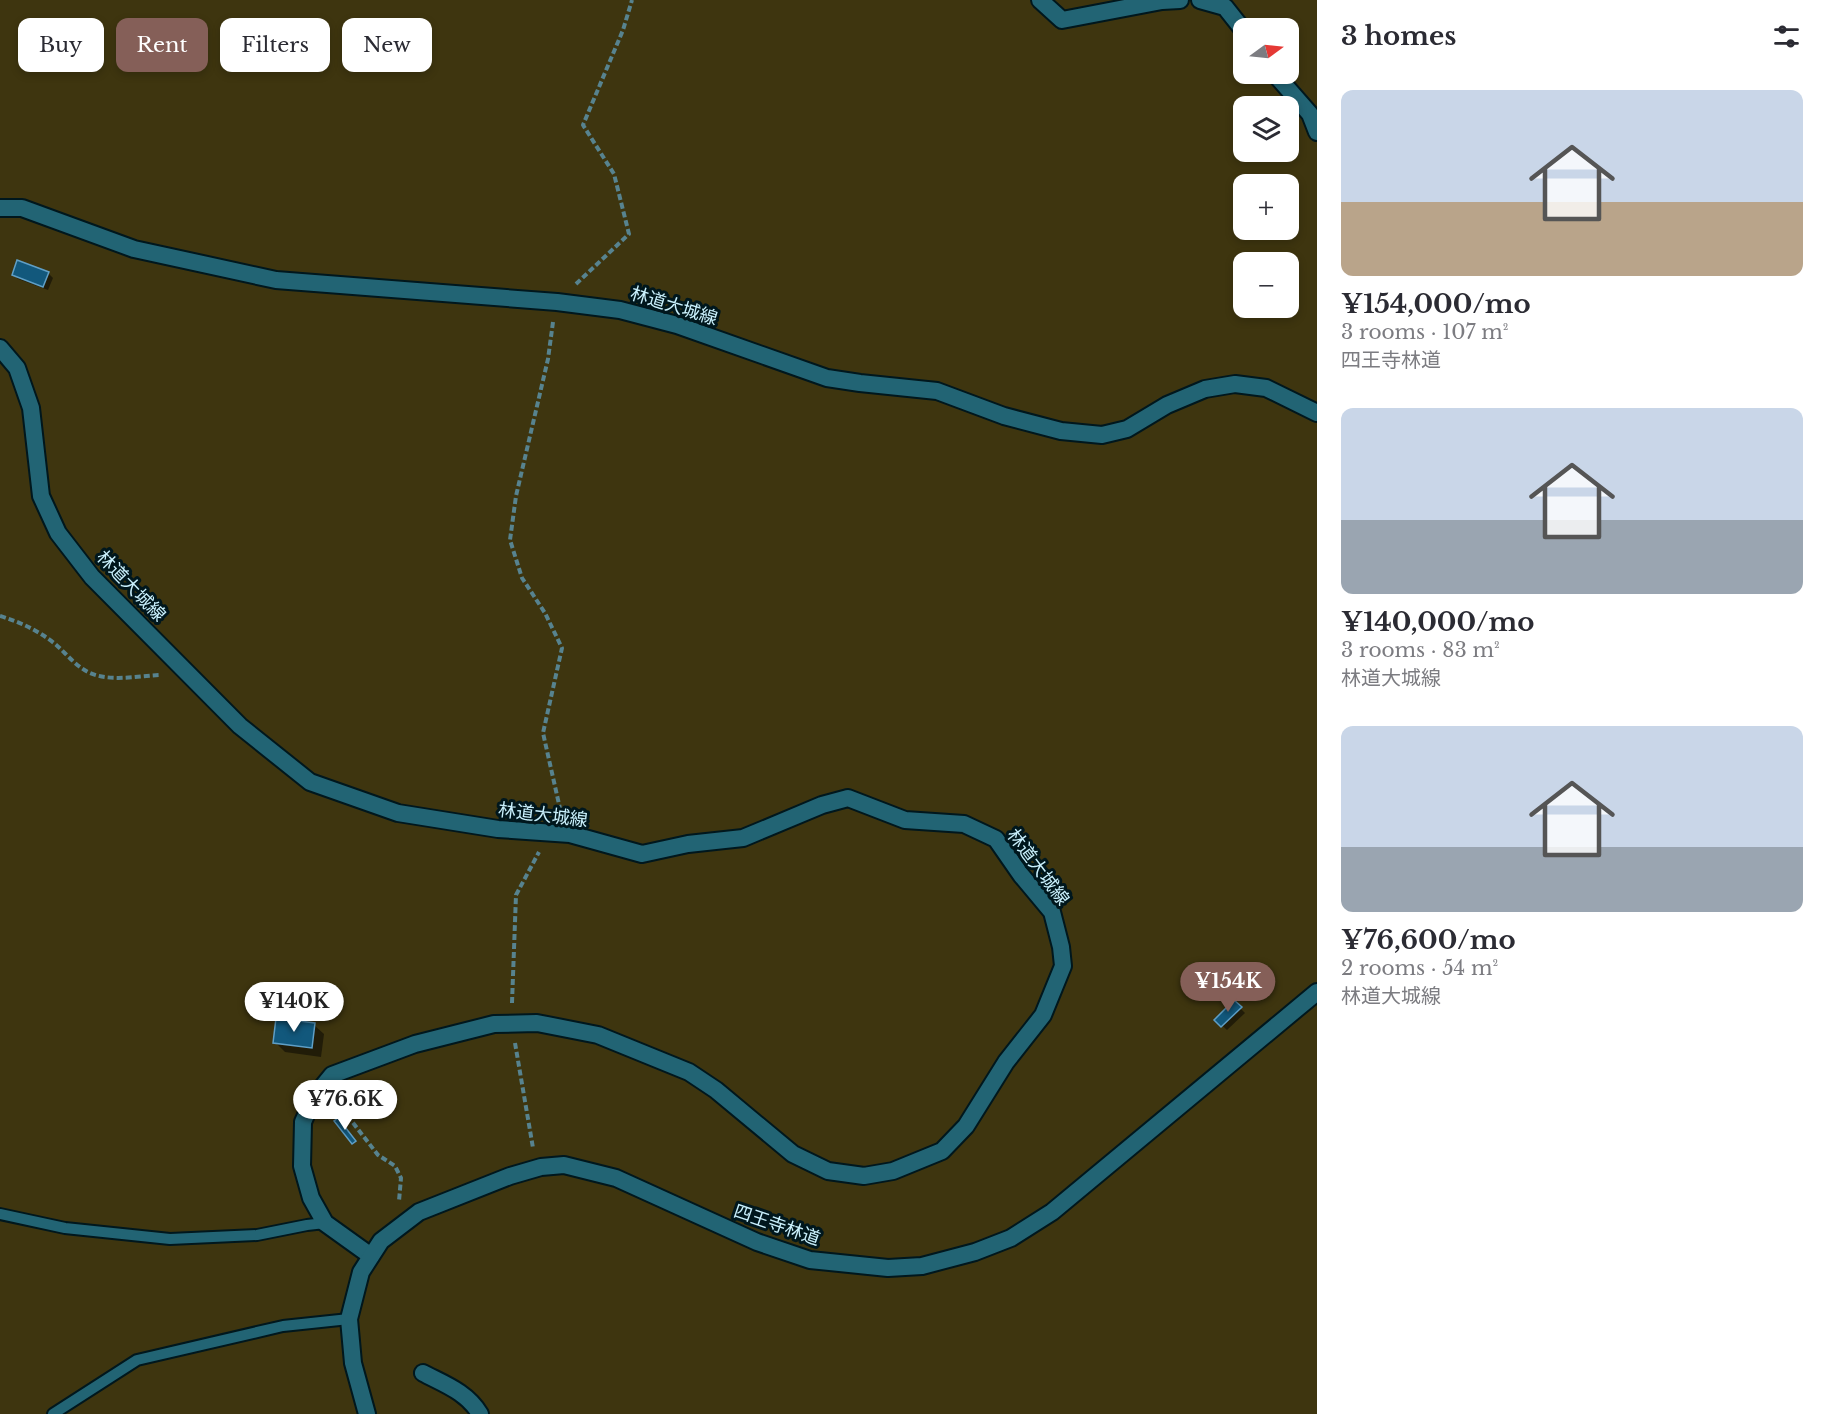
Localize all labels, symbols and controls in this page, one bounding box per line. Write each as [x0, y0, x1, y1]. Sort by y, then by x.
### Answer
chip: Buy [18, 18, 104, 72]
chip: Rent [116, 18, 208, 72]
chip: Filters [220, 18, 330, 72]
chip: New [342, 18, 432, 72]
north arrow [1233, 18, 1299, 84]
map controls [1233, 18, 1299, 318]
text: 3 homes [1341, 20, 1456, 52]
icon: filters [1770, 20, 1803, 53]
button: layers [1233, 96, 1299, 162]
icon: home [1518, 129, 1626, 237]
button: + [1233, 174, 1299, 240]
button: − [1233, 252, 1299, 318]
street label: 林道大城線 [628, 282, 720, 330]
text: ¥154,000/mo [1341, 288, 1531, 320]
text: 3 rooms · 107 m² [1341, 320, 1508, 344]
text: 四王寺林道 [1341, 348, 1441, 372]
icon: home [1518, 447, 1626, 555]
street label: 林道大城線 [92, 546, 170, 626]
text: ¥140,000/mo [1341, 606, 1534, 638]
text: 3 rooms · 83 m² [1341, 638, 1500, 662]
text: 林道大城線 [1341, 666, 1441, 690]
icon: home [1518, 765, 1626, 873]
street label: 林道大城線 [497, 799, 589, 831]
street label: 林道大城線 [1002, 824, 1074, 910]
text: ¥76,600/mo [1341, 924, 1516, 956]
text: 2 rooms · 54 m² [1341, 956, 1498, 980]
pin: ¥154K [1186, 962, 1270, 1013]
text: ¥154K [1194, 969, 1262, 993]
pin: ¥140K [252, 982, 336, 1033]
text: 林道大城線 [1341, 984, 1441, 1008]
text: ¥140K [259, 989, 329, 1013]
pin: ¥76.6K [296, 1080, 394, 1131]
text: ¥76.6K [307, 1087, 383, 1111]
street label: 四王寺林道 [731, 1200, 823, 1250]

